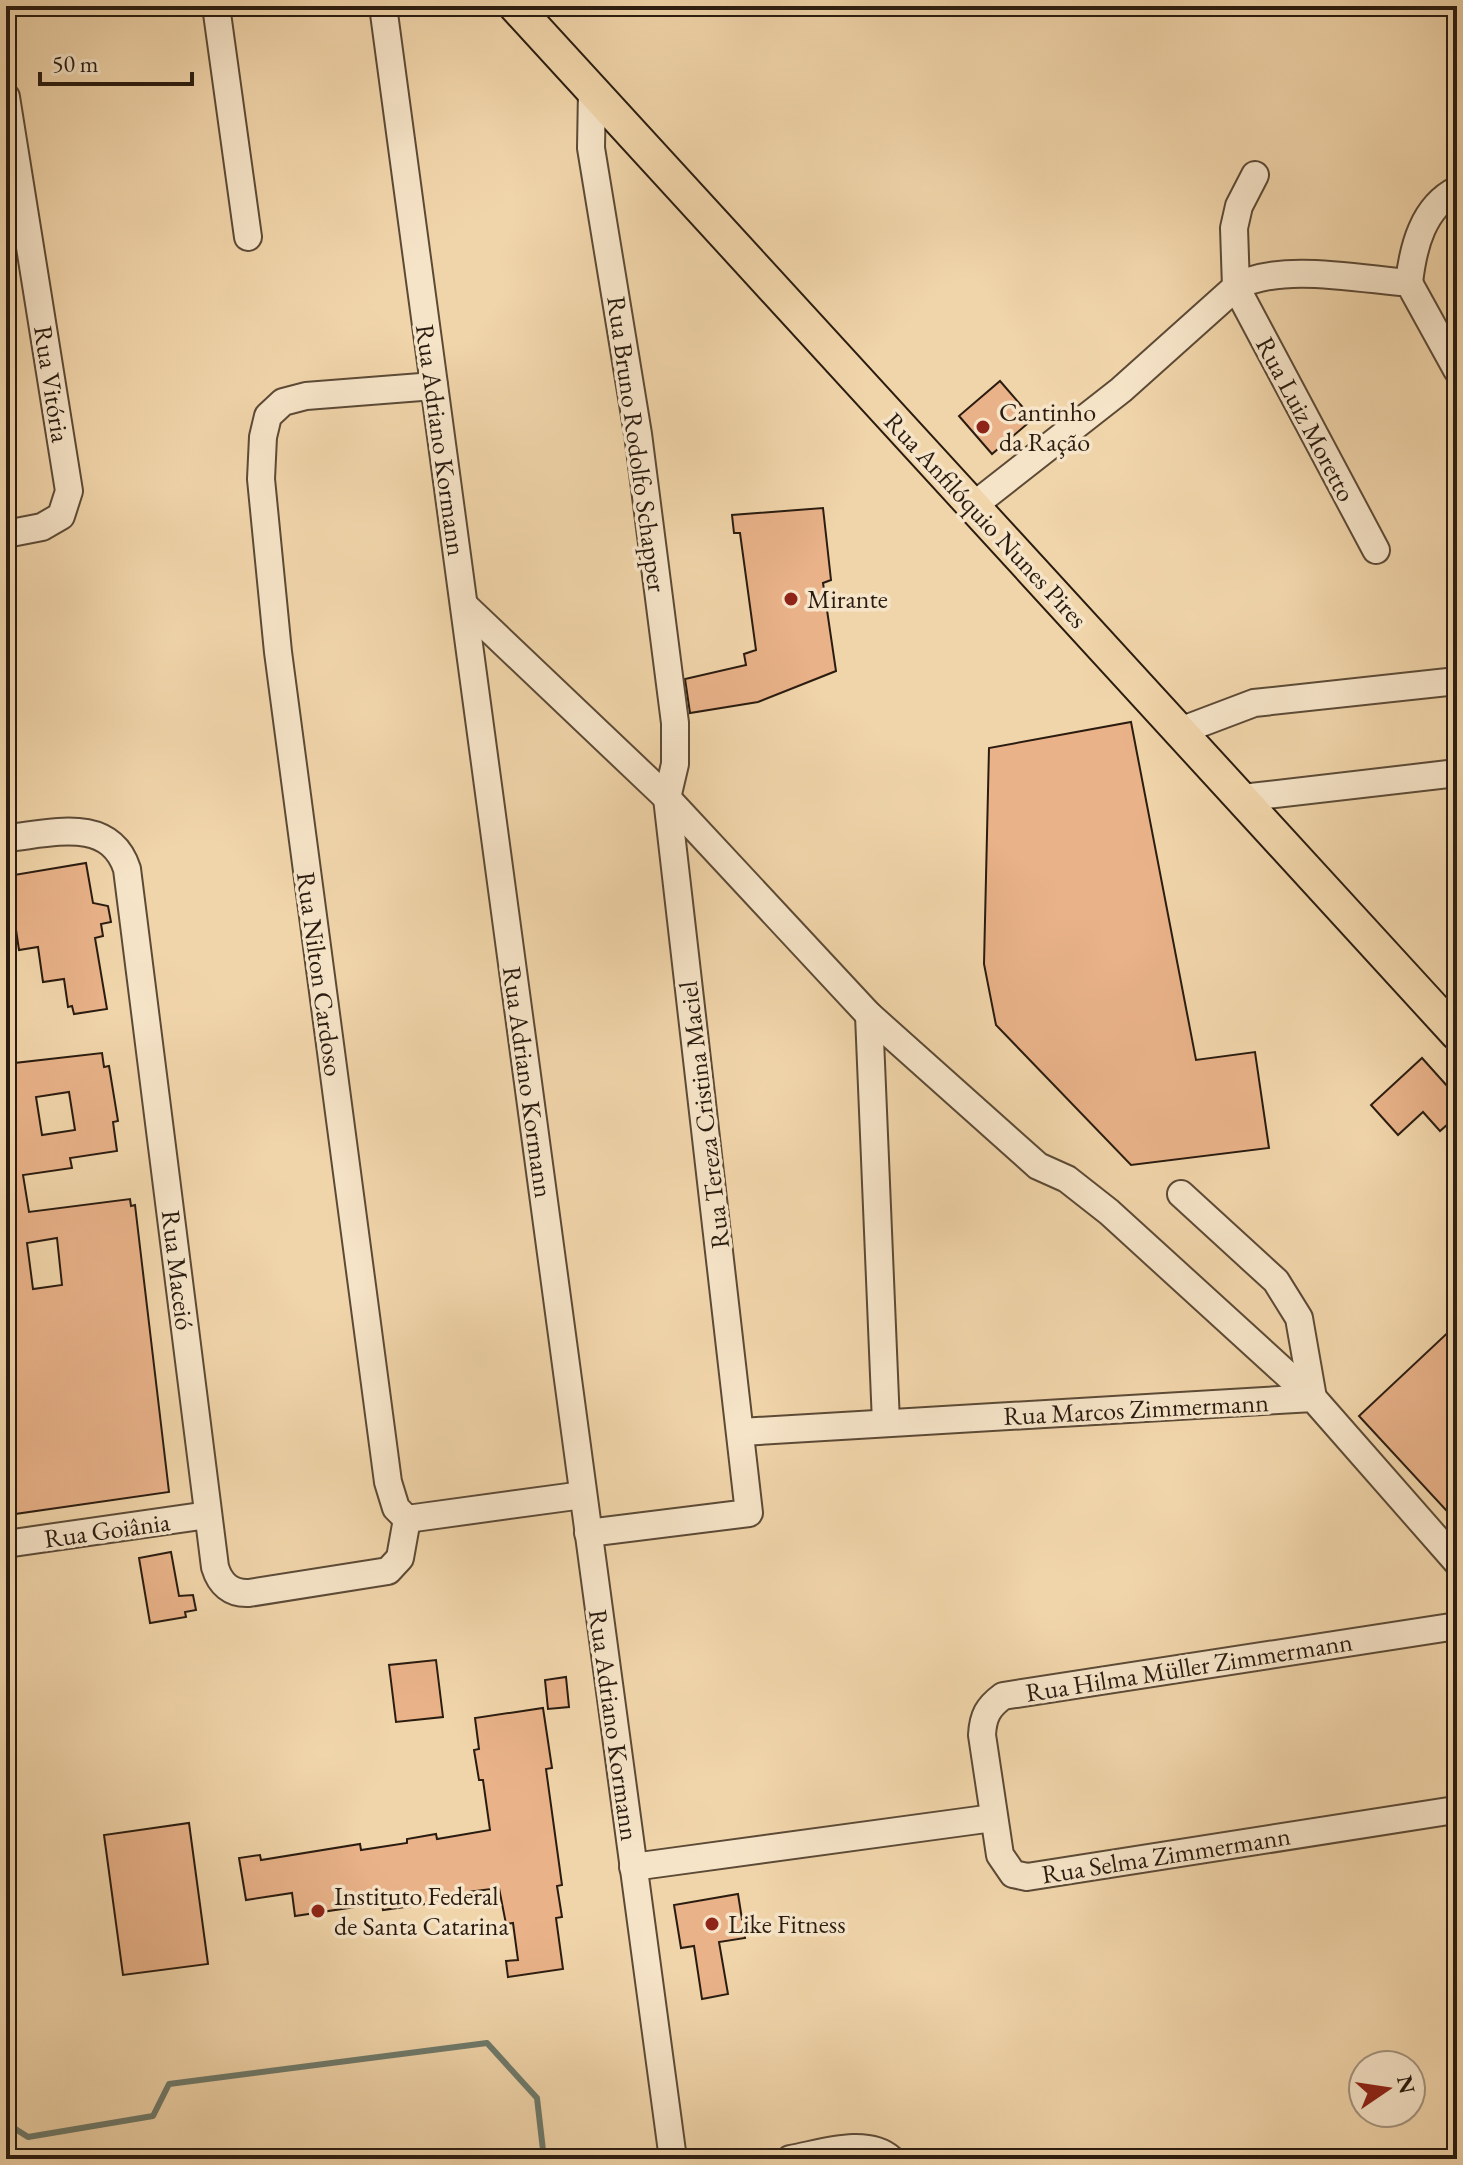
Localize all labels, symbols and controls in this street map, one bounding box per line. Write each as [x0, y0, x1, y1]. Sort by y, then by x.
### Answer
scale bar [40, 36, 192, 86]
text: 50 m [52, 48, 99, 79]
street label: Rua Bruno Rodolfo Schapper [599, 294, 675, 594]
street label: Rua Adriano Kormann [408, 322, 474, 558]
street label: Rua Vitória [26, 323, 78, 445]
street label: Rua Luiz Moretto [1248, 331, 1364, 507]
place label: Cantinho da Ração [999, 395, 1096, 459]
street label: Rua Anfilóquio Nunes Pires [877, 405, 1095, 635]
marker: Cantinho da Ração [974, 418, 992, 436]
place label: Mirante [807, 582, 888, 616]
marker: Mirante [782, 590, 800, 608]
street label: Rua Nilton Cardoso [289, 870, 351, 1078]
street label: Rua Adriano Kormann [495, 964, 561, 1200]
street label: Rua Tereza Cristina Maciel [671, 979, 737, 1251]
street label: Rua Maceió [154, 1208, 202, 1332]
street label: Rua Marcos Zimmermann [1002, 1385, 1270, 1433]
street label: Rua Goiânia [42, 1504, 173, 1556]
street label: Rua Adriano Kormann [581, 1607, 647, 1843]
street label: Rua Hilma Müller Zimmermann [1023, 1624, 1355, 1710]
street label: Rua Selma Zimmermann [1039, 1818, 1293, 1891]
place label: Instituto Federal de Santa Catarina [334, 1879, 510, 1943]
marker: Instituto Federal de Santa Catarina [309, 1902, 327, 1920]
place label: Like Fitness [728, 1907, 846, 1941]
marker: Like Fitness [703, 1915, 721, 1933]
north arrow [1347, 2049, 1427, 2129]
text: N [1390, 2073, 1422, 2097]

